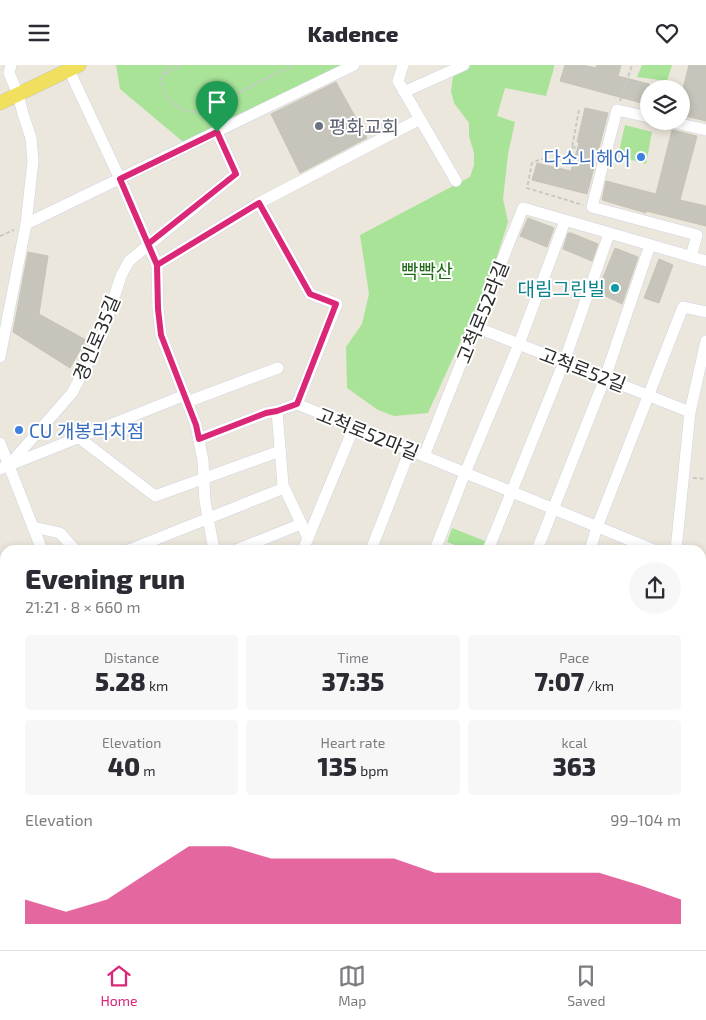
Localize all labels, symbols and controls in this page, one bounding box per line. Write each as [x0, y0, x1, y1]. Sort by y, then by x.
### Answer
icon: menu [25, 19, 53, 47]
icon: heart [653, 19, 681, 47]
text: Kadence [308, 20, 398, 46]
map controls [640, 80, 690, 130]
button: layers [640, 80, 690, 130]
pin [196, 81, 238, 132]
icon: arrive [203, 88, 231, 116]
place label: 평화교회 [329, 115, 399, 138]
marker: 평화교회 [313, 120, 325, 132]
place label: 다소니헤어 [544, 146, 631, 169]
marker: 다소니헤어 [635, 151, 647, 163]
street label: 고척로52라길 [451, 258, 513, 366]
park label: 빡빡산 [401, 259, 453, 282]
place label: 대림그린빌 [518, 277, 605, 300]
marker: 대림그린빌 [609, 282, 621, 294]
street label: 경인로35길 [68, 292, 124, 384]
street label: 고척로52길 [536, 342, 630, 396]
street label: 고척로52마길 [314, 402, 422, 464]
place label: CU 개봉리치점 [29, 419, 144, 442]
marker: CU 개봉리치점 [13, 424, 25, 436]
text: Evening run [25, 561, 185, 595]
button: share [629, 562, 681, 614]
text: 21:21 · 8 × 660 m [25, 597, 141, 616]
text: Distance [104, 649, 159, 666]
text: Time [337, 649, 369, 666]
text: Pace [559, 649, 589, 666]
text: 5.28 [95, 666, 146, 696]
text: 37:35 [322, 666, 384, 696]
text: 7:07 [535, 666, 584, 696]
text: km [146, 677, 168, 694]
text: /km [584, 677, 614, 694]
text: Elevation [102, 734, 161, 751]
text: Heart rate [321, 734, 385, 751]
text: kcal [562, 734, 587, 751]
text: 40 [108, 751, 140, 781]
text: 135 [317, 751, 357, 781]
text: 363 [552, 751, 596, 781]
text: m [140, 762, 156, 779]
text: bpm [357, 762, 389, 779]
text: Elevation [25, 810, 93, 829]
text: 99–104 m [610, 810, 681, 829]
tab: Home [100, 962, 137, 1009]
tab: Map [338, 962, 366, 1009]
tab: Saved [567, 962, 606, 1009]

